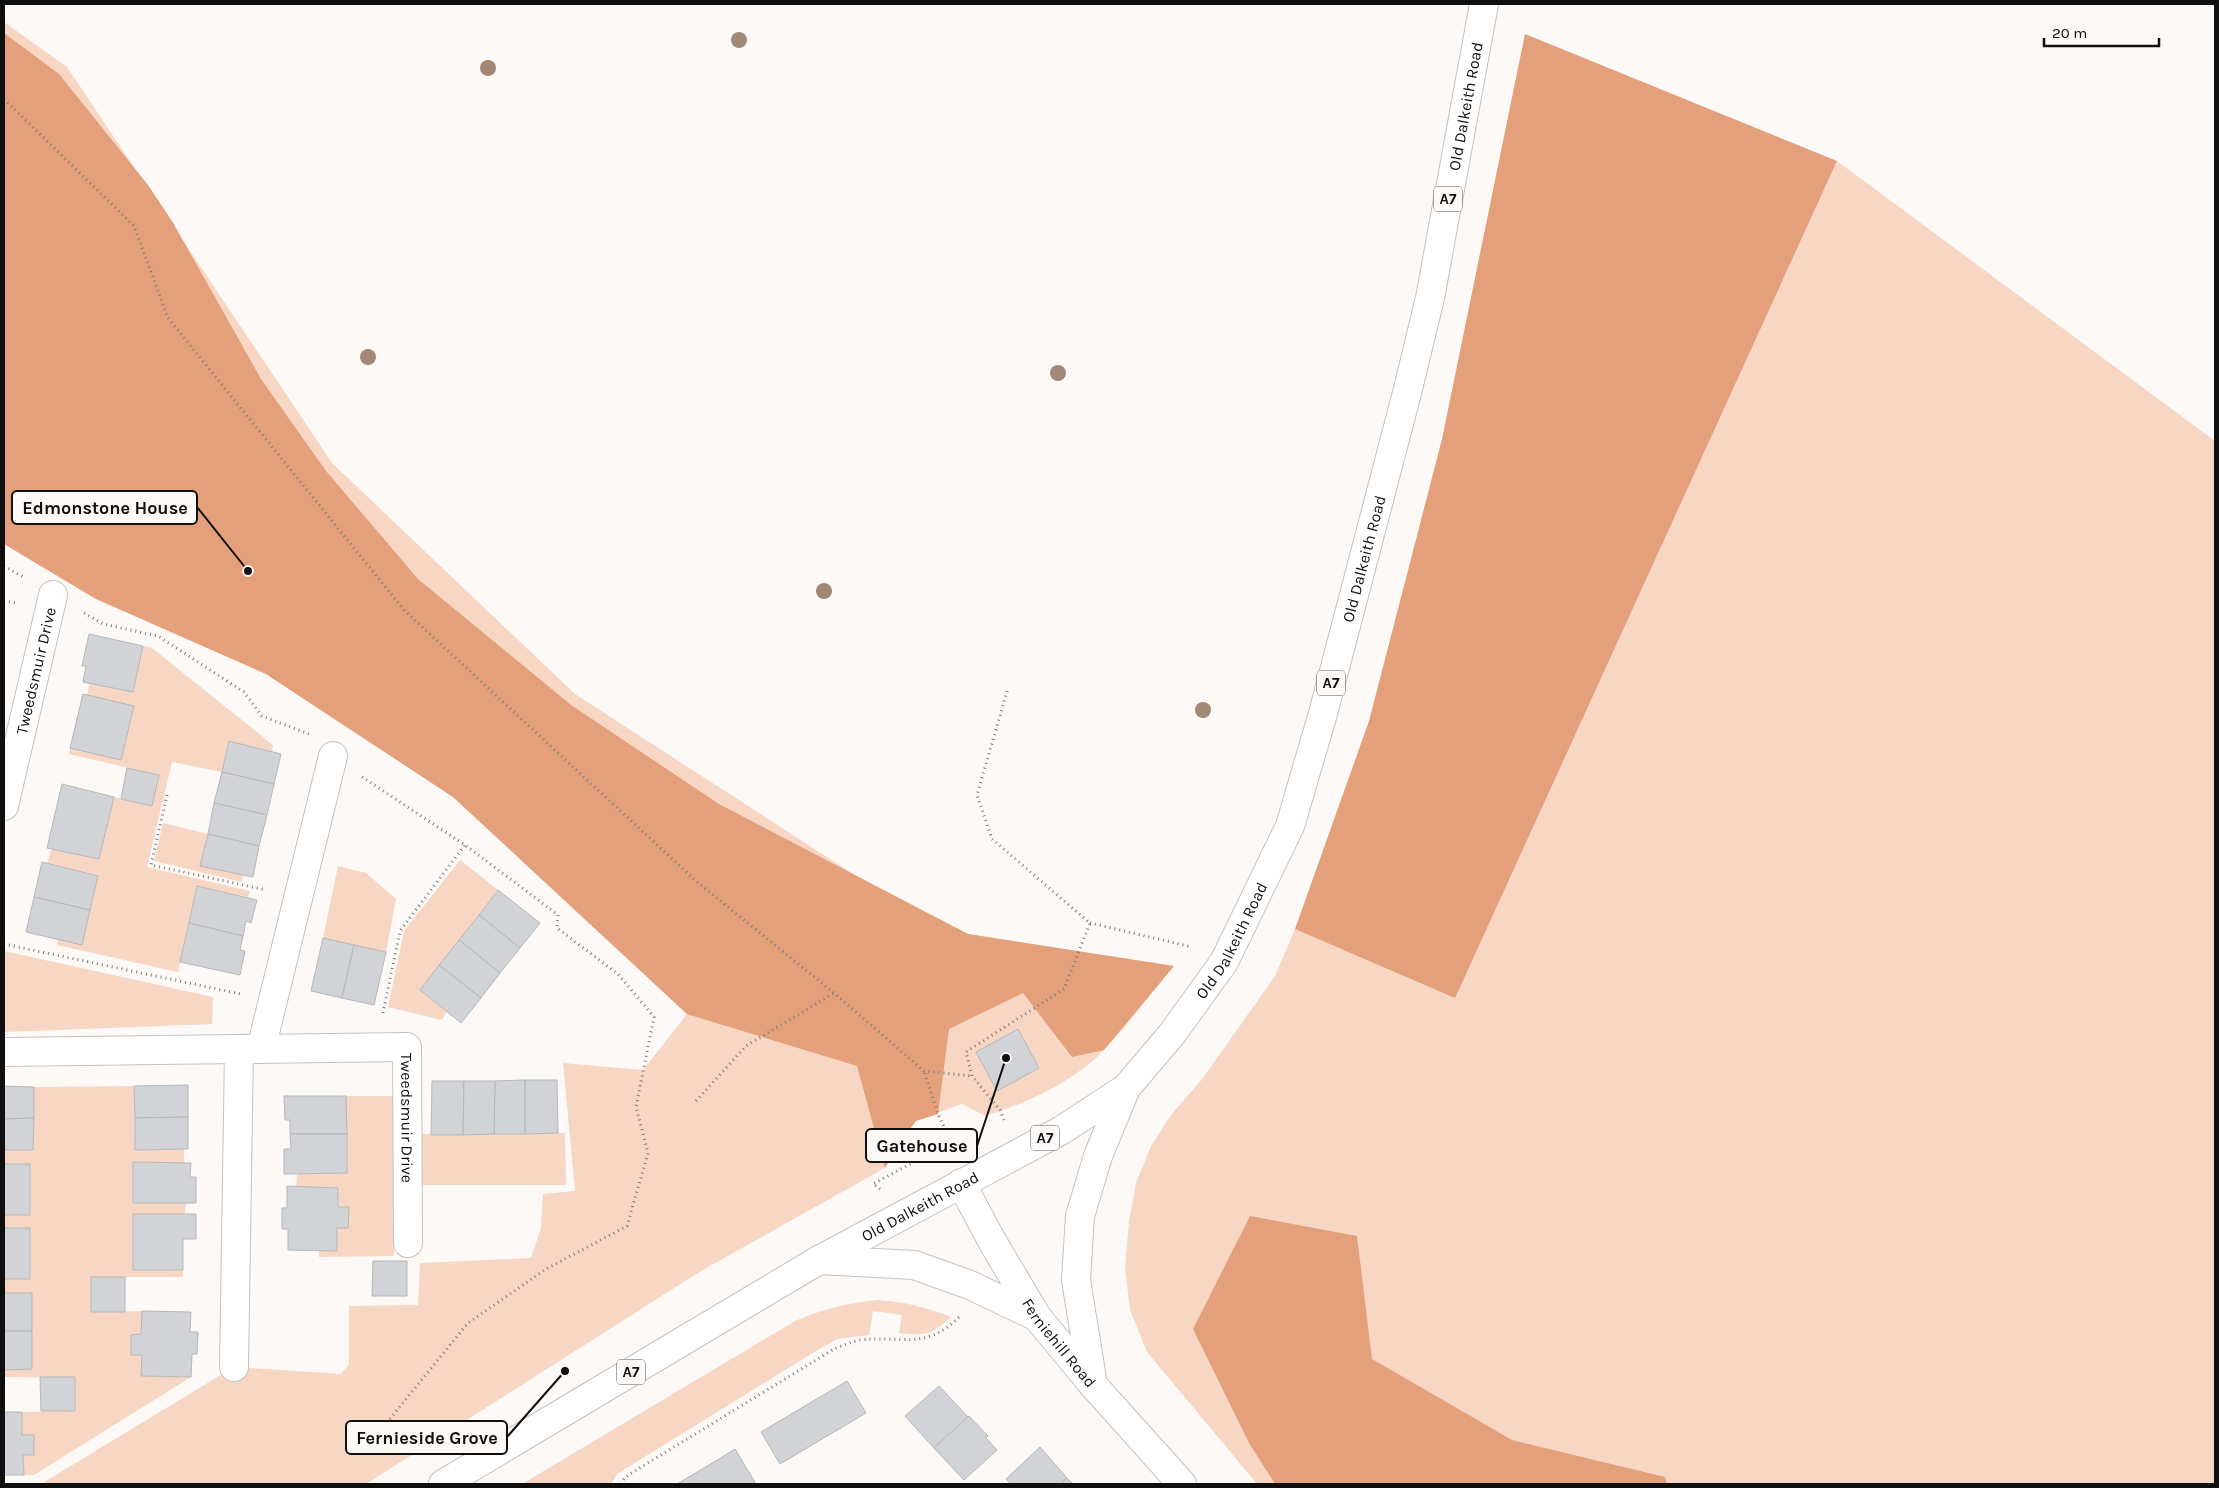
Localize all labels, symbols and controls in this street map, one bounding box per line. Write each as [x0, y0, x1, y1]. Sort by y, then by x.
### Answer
scale bar [2044, 15, 2159, 47]
text: 20 m [2052, 24, 2087, 42]
street label: Old Dalkeith Road [1445, 41, 1487, 172]
road number: A7 [1434, 186, 1462, 212]
callout: Edmonstone House [12, 491, 197, 524]
street label: Old Dalkeith Road [1338, 493, 1390, 624]
text: Edmonstone House [22, 497, 188, 519]
street label: Tweedsmuir Drive [12, 605, 60, 736]
road number: A7 [1317, 670, 1345, 696]
street label: Old Dalkeith Road [1192, 879, 1271, 1003]
street label: Tweedsmuir Drive [397, 1053, 417, 1183]
road number: A7 [1031, 1126, 1059, 1150]
callout: Gatehouse [866, 1129, 977, 1162]
text: Gatehouse [876, 1135, 968, 1157]
street label: Old Dalkeith Road [858, 1167, 982, 1246]
street label: Ferniehill Road [1018, 1295, 1100, 1391]
road number: A7 [617, 1360, 645, 1384]
callout: Fernieside Grove [346, 1421, 507, 1454]
text: Fernieside Grove [356, 1427, 498, 1449]

